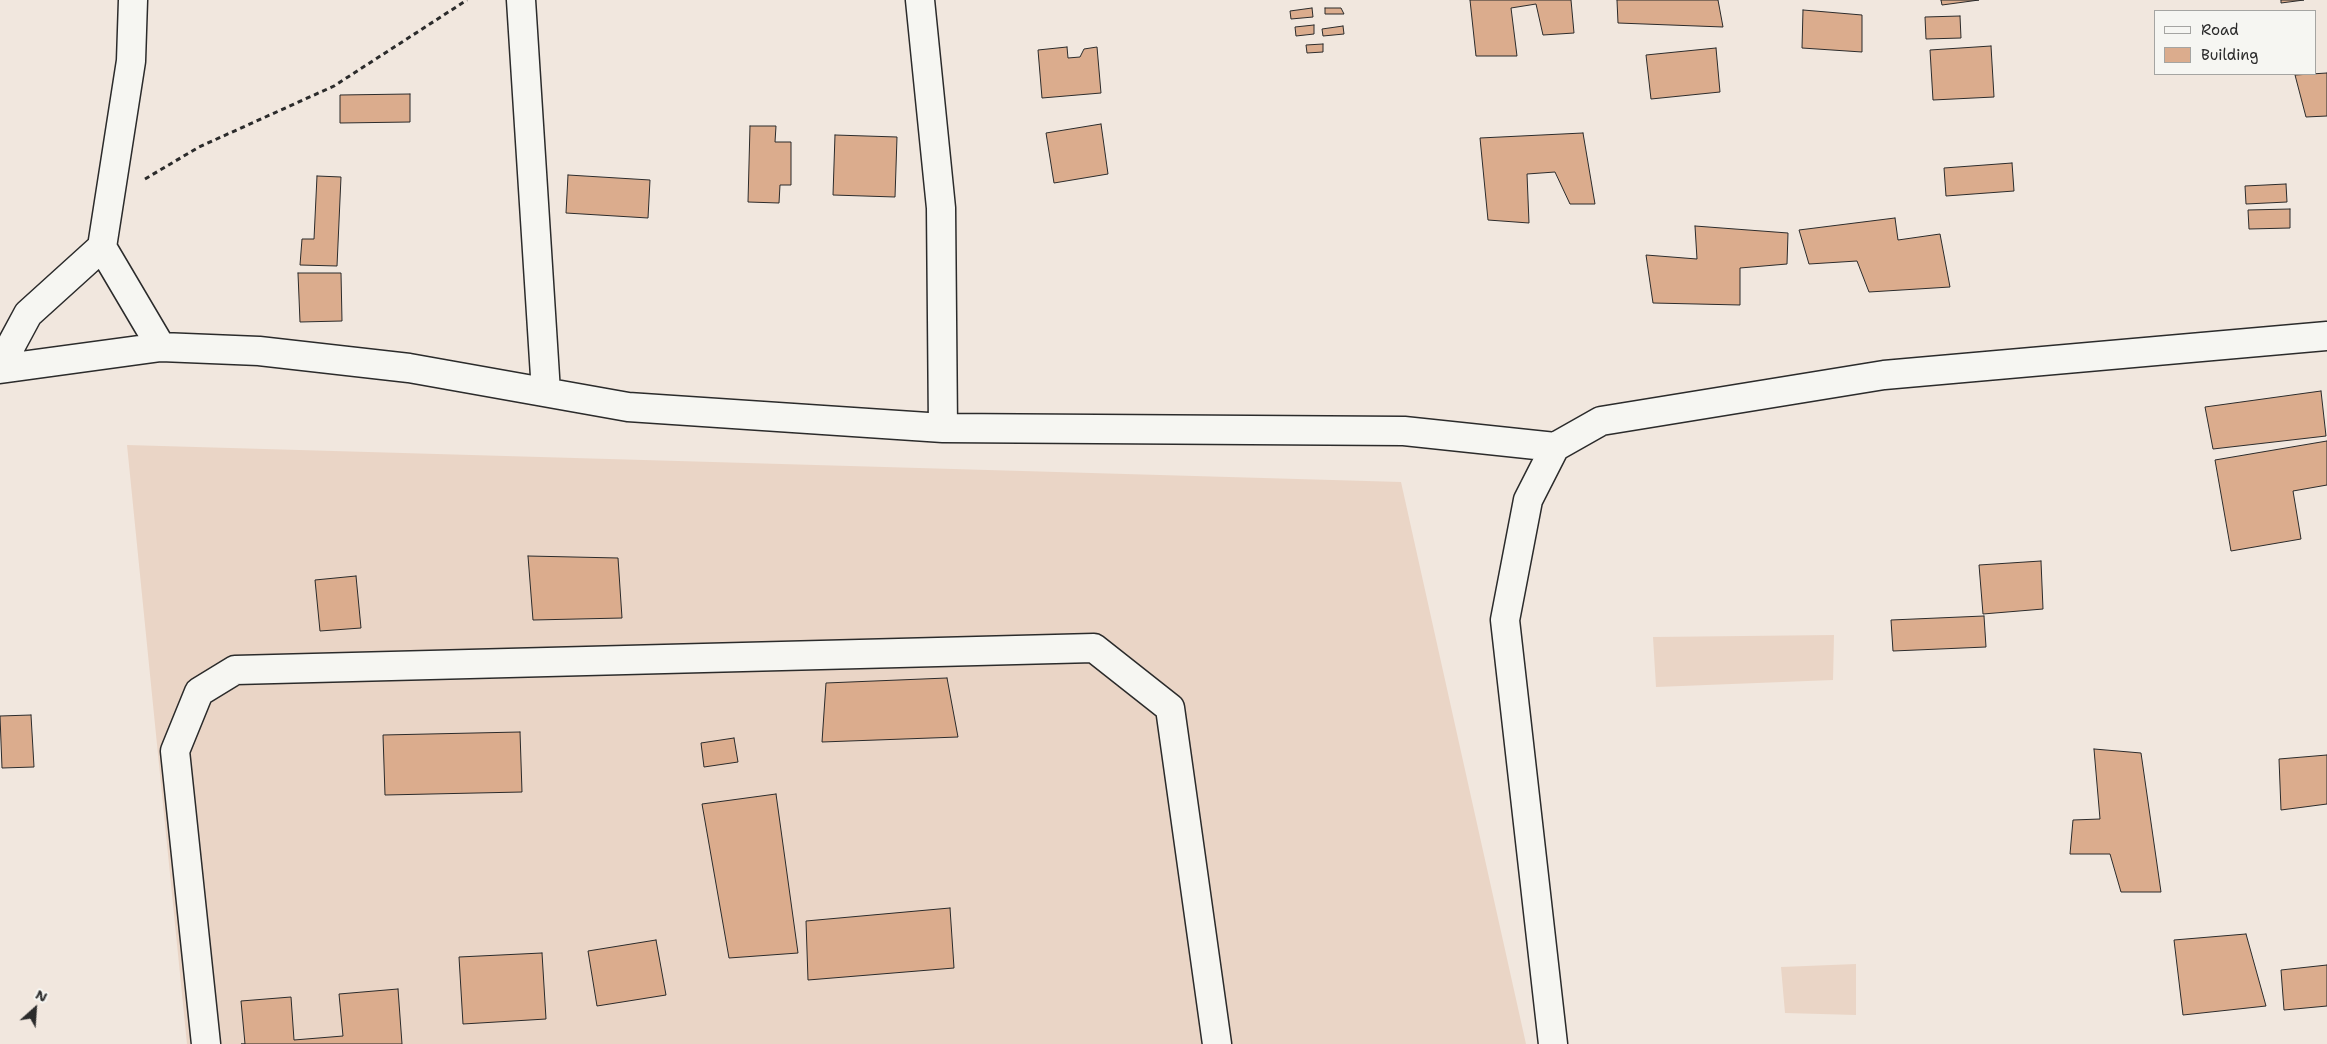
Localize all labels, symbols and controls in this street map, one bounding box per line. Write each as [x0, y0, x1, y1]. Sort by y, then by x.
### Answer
legend [2154, 10, 2317, 75]
text: Road [2201, 20, 2239, 40]
text: Building [2201, 45, 2258, 65]
north arrow [10, 984, 60, 1034]
text: N [33, 985, 51, 1006]

